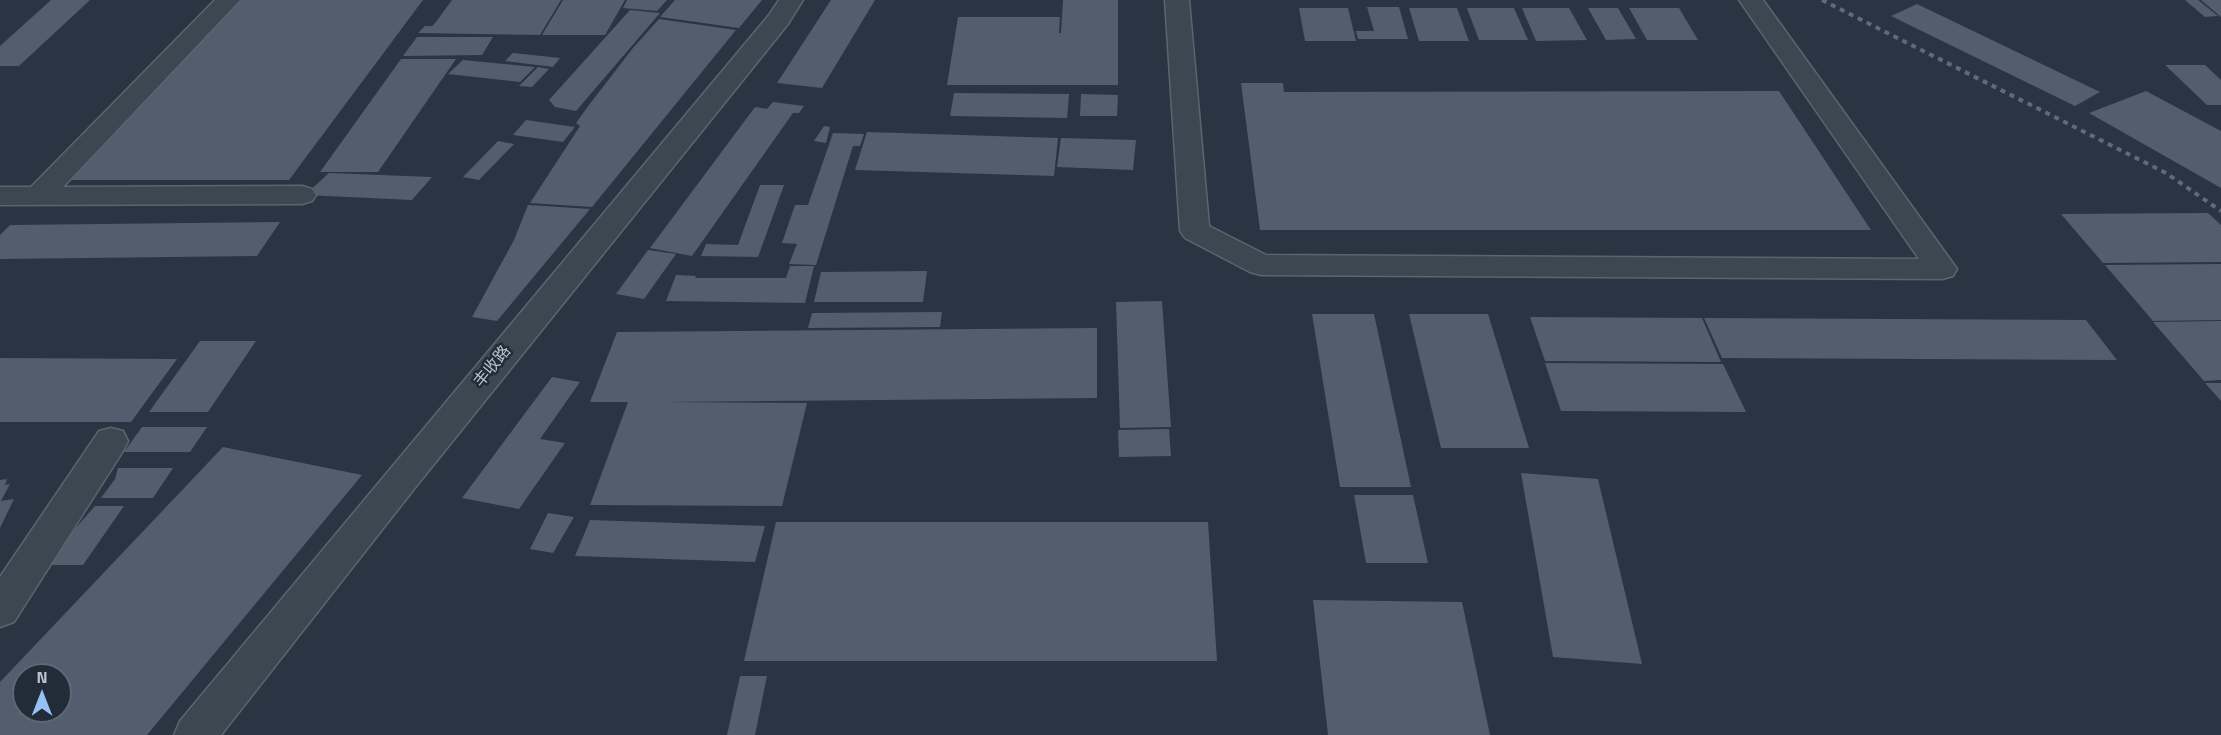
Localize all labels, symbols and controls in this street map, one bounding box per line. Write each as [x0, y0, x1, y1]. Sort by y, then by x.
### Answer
street label: 丰收路 [470, 342, 516, 392]
north arrow [12, 663, 72, 723]
text: N [36, 665, 48, 689]

